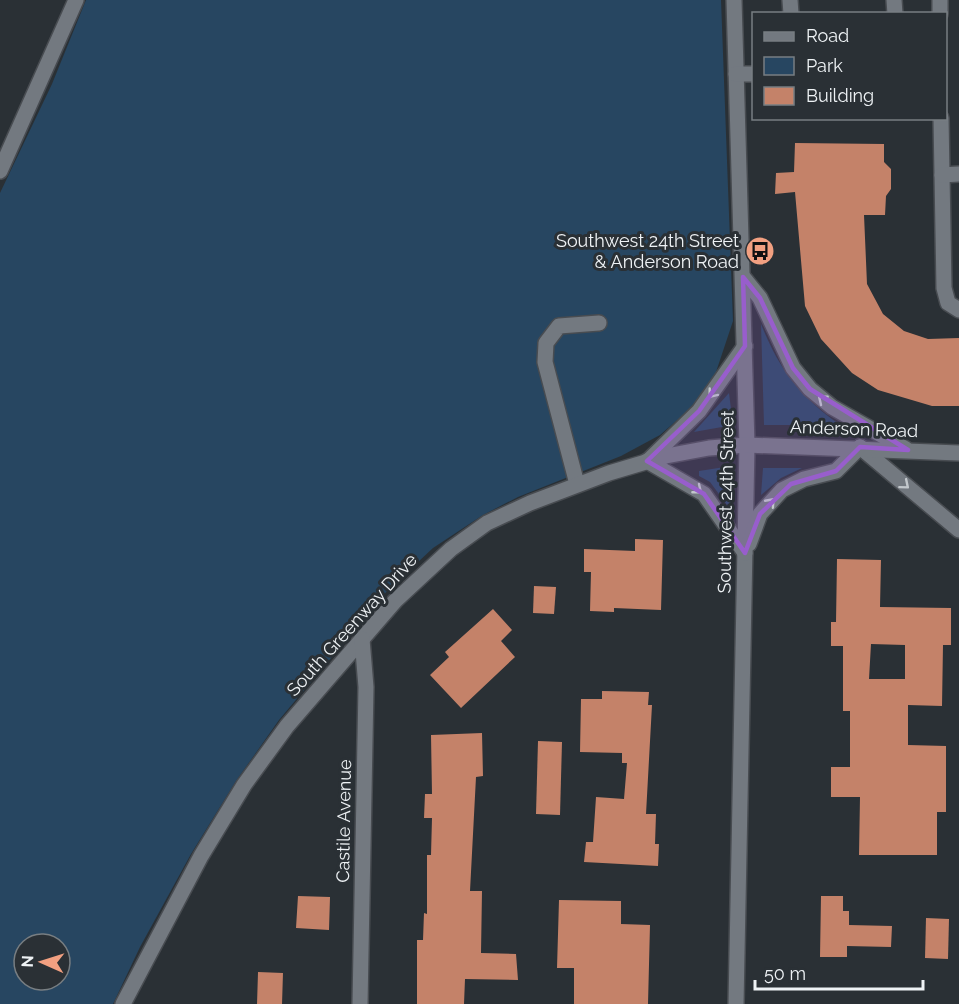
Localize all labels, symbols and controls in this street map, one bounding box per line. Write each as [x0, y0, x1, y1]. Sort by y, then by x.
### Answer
legend [752, 12, 947, 120]
text: Road [806, 25, 849, 46]
text: Park [806, 55, 843, 76]
text: Building [806, 85, 874, 106]
place label: Southwest 24th Street & Anderson Road [556, 230, 739, 272]
bus stop icon: Southwest 24th Street & Anderson Road [744, 235, 776, 267]
one-way arrow [709, 387, 720, 398]
one-way arrow [818, 395, 829, 406]
street label: Southwest 24th Street [713, 410, 738, 594]
street label: Anderson Road [789, 416, 919, 441]
one-way arrow [898, 478, 909, 489]
one-way arrow [691, 483, 702, 494]
one-way arrow [764, 498, 775, 508]
street label: South Greenway Drive [282, 549, 421, 700]
street label: Castile Avenue [332, 759, 355, 883]
north arrow [12, 932, 72, 992]
scale bar [755, 953, 923, 991]
text: N [18, 955, 37, 968]
text: 50 m [764, 963, 806, 984]

